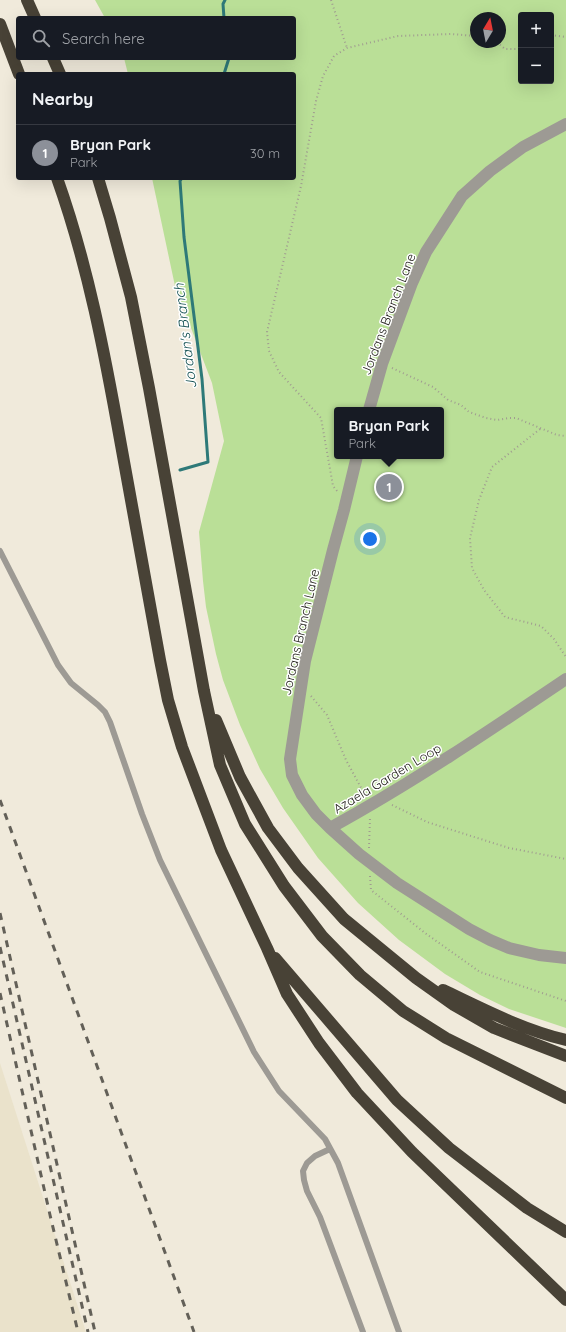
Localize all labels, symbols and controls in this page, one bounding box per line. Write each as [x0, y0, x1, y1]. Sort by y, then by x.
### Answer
north arrow [470, 12, 506, 48]
map controls [518, 12, 554, 84]
button: + [518, 12, 554, 48]
search box [16, 16, 296, 60]
icon: search [30, 27, 52, 49]
text: Search here [62, 29, 145, 48]
button: − [518, 48, 554, 84]
text: Nearby [32, 88, 93, 109]
text: Bryan Park [70, 135, 151, 154]
text: 1 [42, 145, 48, 161]
text: 30 m [250, 145, 280, 161]
text: Park [70, 154, 98, 170]
street label: Jordans Branch Lane [357, 251, 419, 377]
water label: Jordan's Branch [169, 281, 200, 390]
popup [334, 407, 444, 459]
text: Bryan Park [348, 416, 430, 435]
text: Park [348, 435, 376, 451]
pin: 1 [376, 472, 402, 502]
your location [360, 529, 380, 549]
street label: Jordans Branch Lane [278, 567, 322, 697]
street label: Azaela Garden Loop [330, 739, 444, 817]

